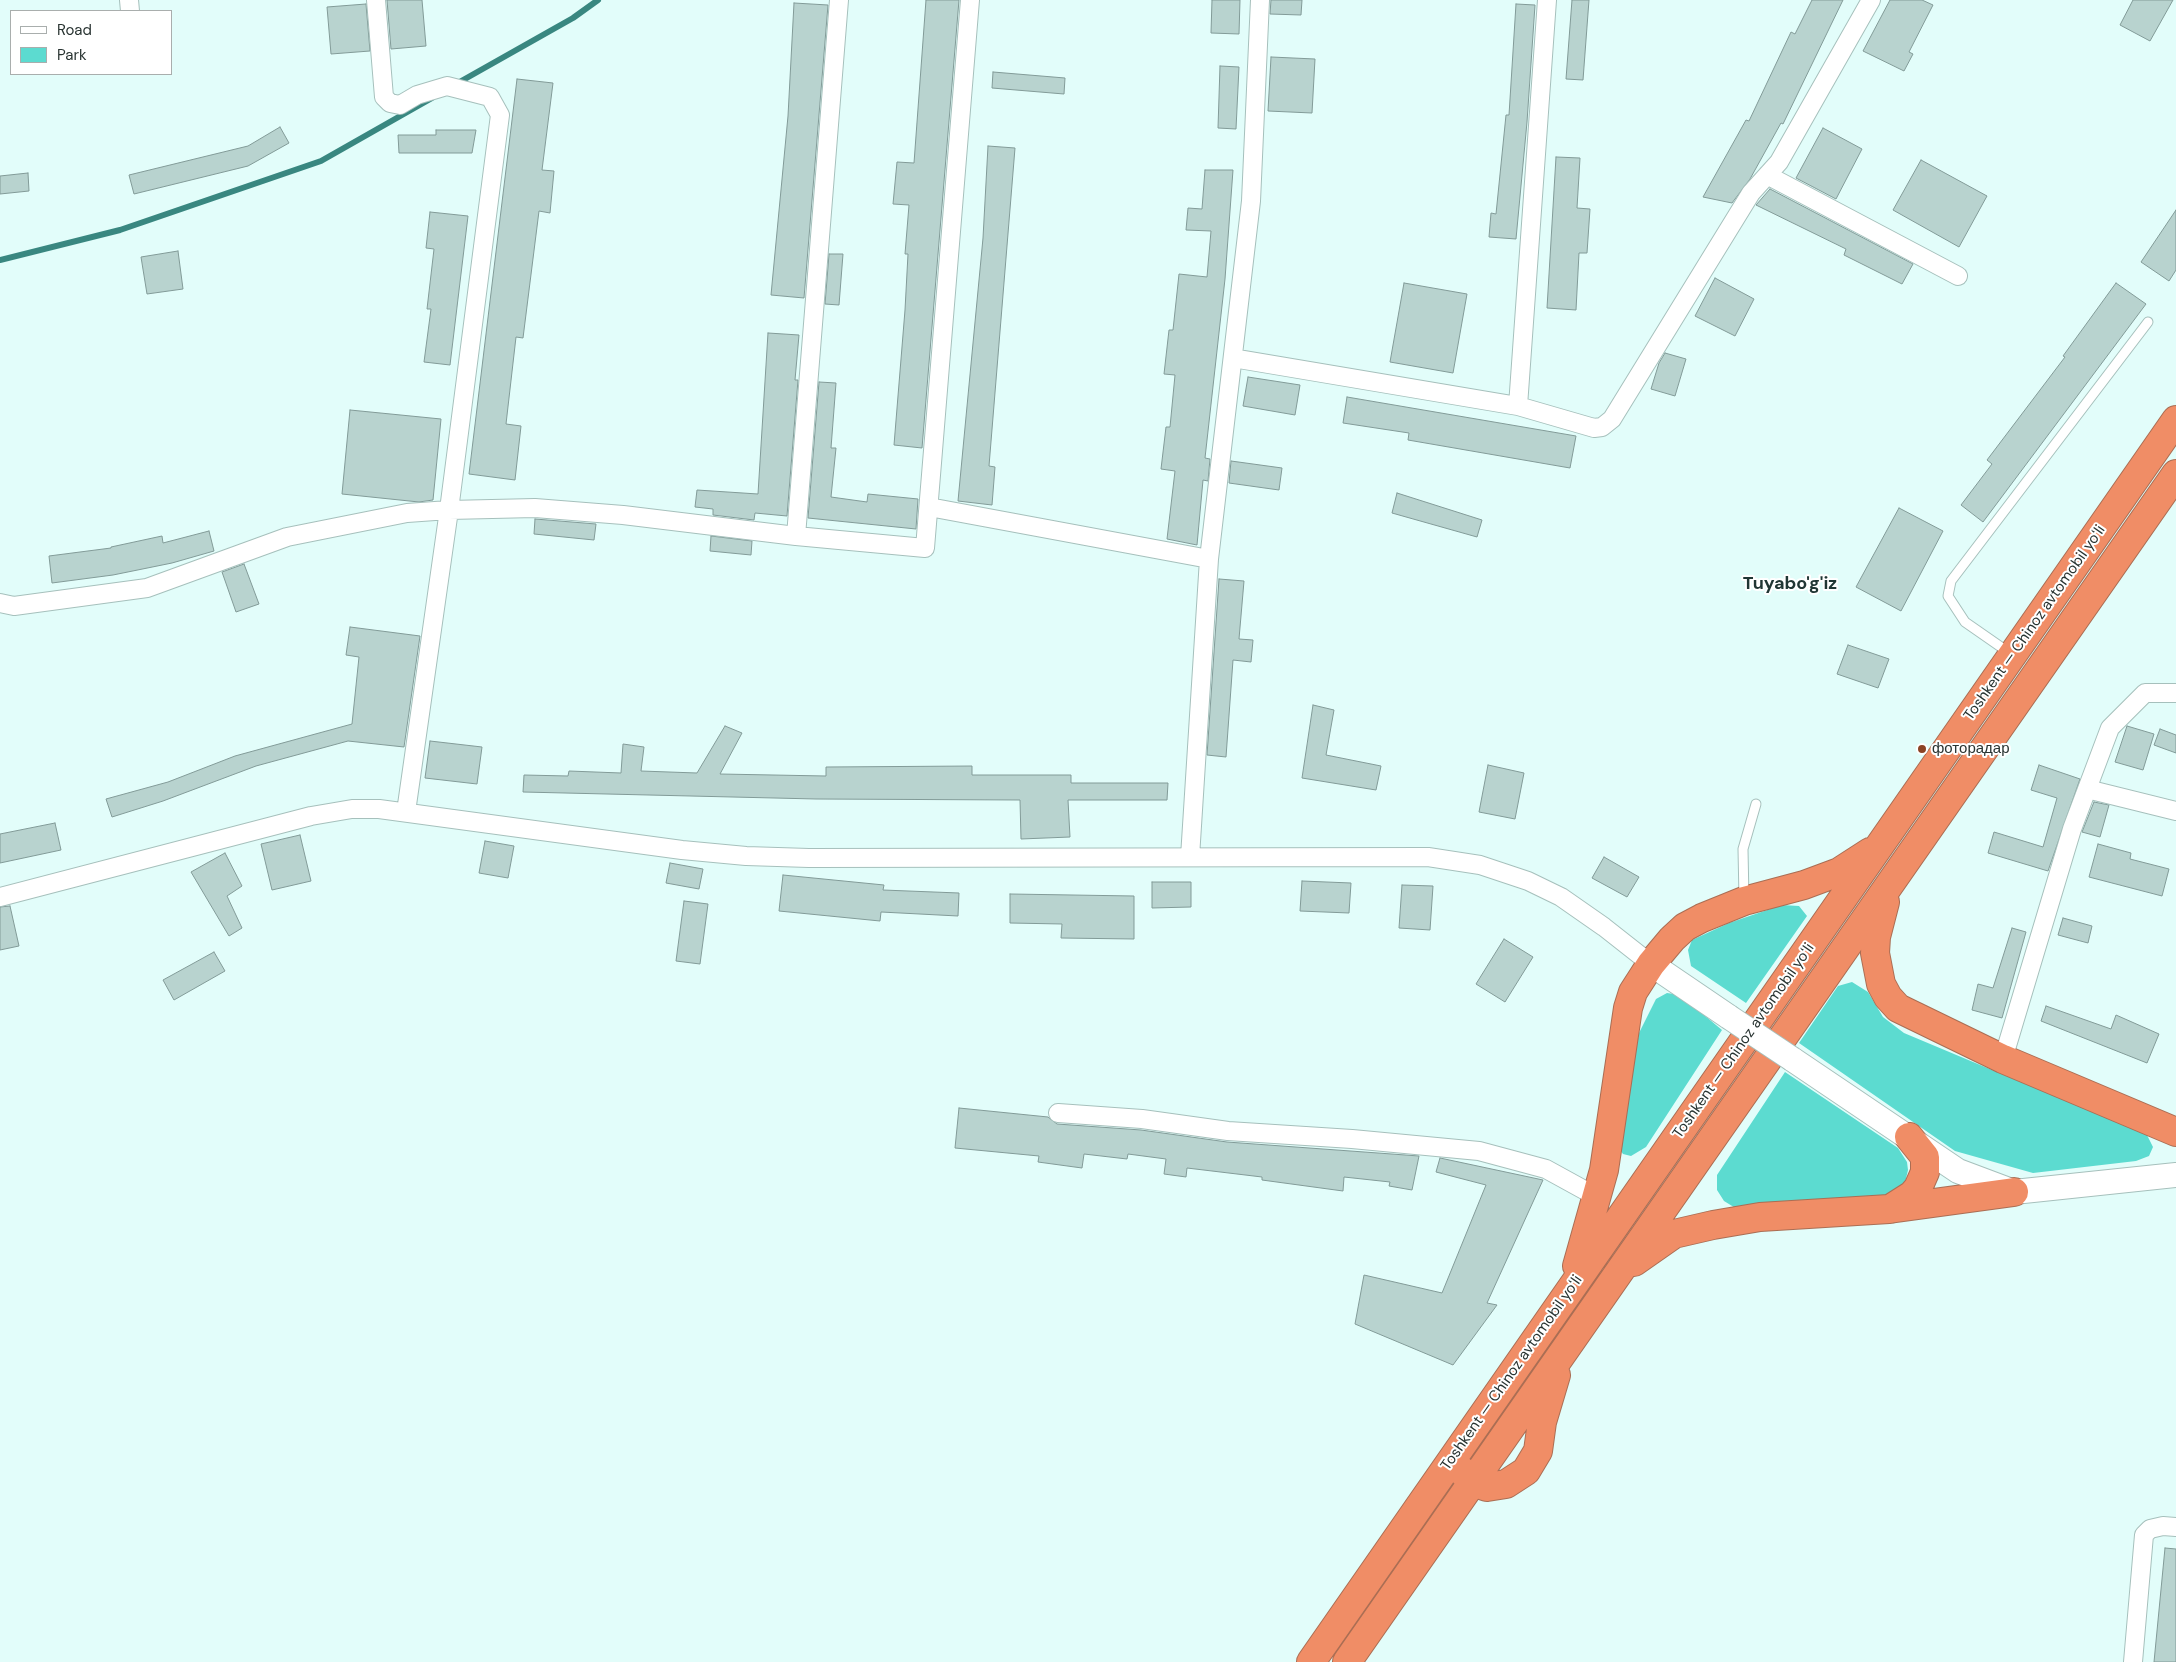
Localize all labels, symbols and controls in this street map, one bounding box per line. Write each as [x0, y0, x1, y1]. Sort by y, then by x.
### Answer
legend [10, 10, 172, 75]
text: Road [57, 20, 92, 40]
text: Park [57, 45, 87, 65]
street label: Toshkent — Chinoz avtomobil yoʻli [1960, 522, 2110, 724]
district label: Tuyabo'g'iz [1743, 573, 1837, 595]
place label: фоторадар [1932, 740, 2010, 758]
marker: фоторадар [1916, 743, 1928, 755]
street label: Toshkent — Chinoz avtomobil yoʻli [1669, 940, 1819, 1142]
street label: Toshkent — Chinoz avtomobil yoʻli [1437, 1272, 1587, 1474]

